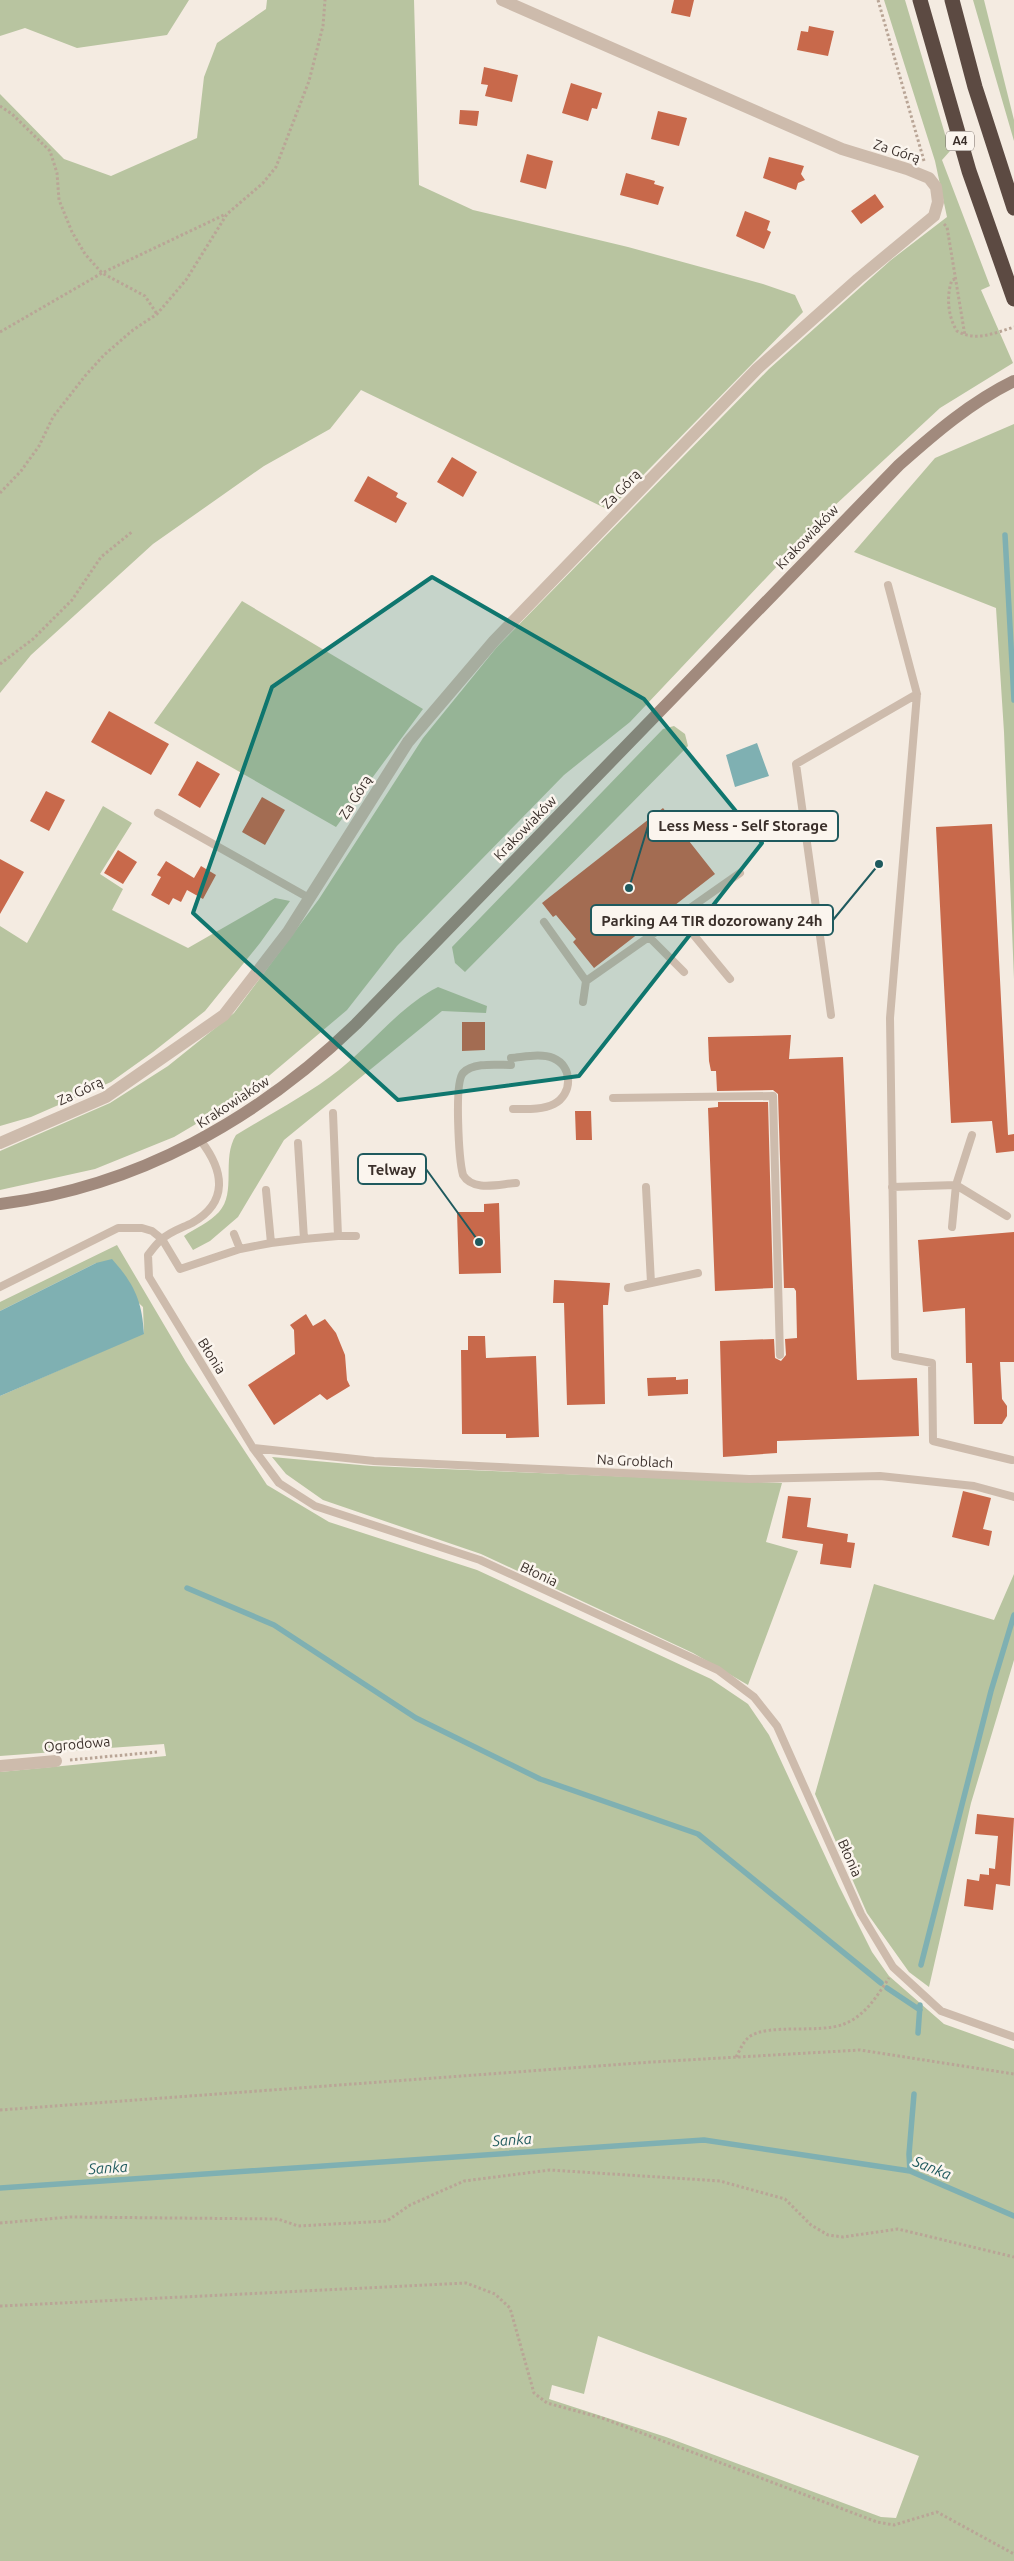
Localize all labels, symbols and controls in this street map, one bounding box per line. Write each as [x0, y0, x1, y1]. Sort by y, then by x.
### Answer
road number: A4 [946, 132, 974, 150]
street label: Za Górą [872, 136, 922, 166]
street label: Za Górą [598, 466, 644, 512]
street label: Krakowiaków [772, 501, 842, 573]
street label: Za Górą [335, 772, 375, 822]
street label: Krakowiaków [490, 792, 560, 864]
callout: Less Mess - Self Storage [648, 811, 838, 841]
text: Less Mess - Self Storage [658, 817, 828, 834]
callout: Parking A4 TIR dozorowany 24h [591, 905, 833, 935]
text: Parking A4 TIR dozorowany 24h [601, 912, 823, 929]
street label: Krakowiaków [194, 1073, 272, 1131]
street label: Za Górą [55, 1074, 105, 1108]
callout: Telway [358, 1154, 426, 1184]
text: Telway [368, 1161, 416, 1178]
street label: Błonia [195, 1335, 229, 1377]
street label: Na Groblach [596, 1451, 674, 1471]
street label: Błonia [518, 1558, 560, 1590]
street label: Ogrodowa [43, 1733, 111, 1755]
street label: Błonia [835, 1837, 865, 1879]
water label: Sanka [491, 2130, 532, 2149]
water label: Sanka [910, 2152, 954, 2183]
water label: Sanka [87, 2158, 128, 2177]

